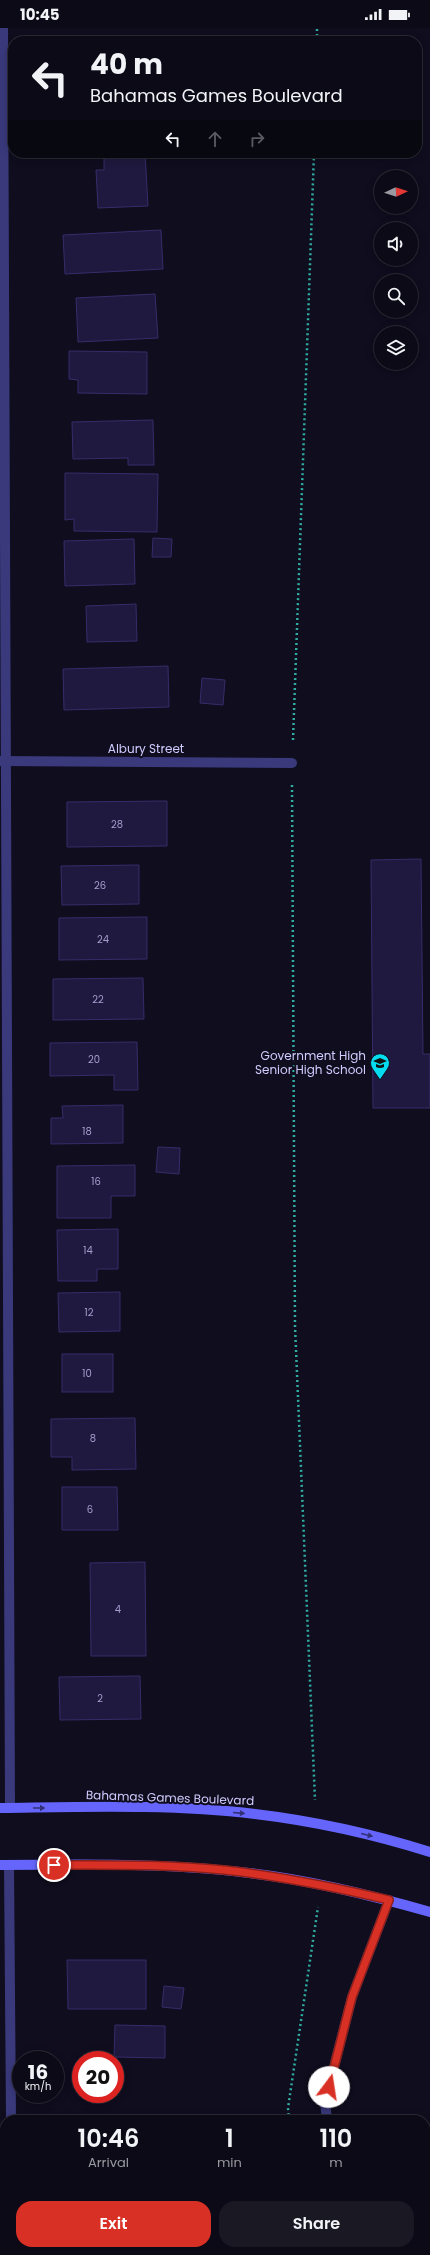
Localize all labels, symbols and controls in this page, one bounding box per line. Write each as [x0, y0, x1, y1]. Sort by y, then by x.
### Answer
text: 10:45 [20, 4, 60, 25]
text: 40 m [90, 45, 163, 84]
icon: left [24, 52, 76, 104]
text: Bahamas Games Boulevard [90, 83, 343, 108]
icon: left [162, 128, 184, 150]
icon: ahead [204, 128, 226, 150]
icon: right [246, 128, 268, 150]
north arrow [374, 170, 418, 214]
map controls [374, 170, 418, 370]
button: sound [374, 222, 418, 266]
button: search [374, 274, 418, 318]
button: layers [374, 326, 418, 370]
street label: Albury Street [108, 740, 184, 757]
house number: 28 [111, 817, 123, 832]
house number: 26 [94, 878, 106, 893]
house number: 24 [97, 932, 109, 947]
house number: 22 [92, 992, 104, 1007]
place label: Government High Senior High School [255, 1047, 366, 1078]
house number: 20 [88, 1052, 100, 1067]
school or university icon: Government High Senior High School [369, 1052, 391, 1080]
house number: 18 [82, 1124, 92, 1139]
house number: 16 [91, 1174, 101, 1189]
house number: 14 [83, 1243, 93, 1258]
house number: 12 [85, 1305, 94, 1320]
house number: 10 [82, 1366, 92, 1381]
house number: 8 [90, 1431, 96, 1446]
house number: 6 [87, 1502, 93, 1517]
house number: 4 [115, 1602, 121, 1617]
house number: 2 [97, 1691, 103, 1706]
street label: Bahamas Games Boulevard [86, 1786, 254, 1809]
one-way arrow [33, 1805, 46, 1811]
one-way arrow [233, 1809, 245, 1816]
one-way arrow [361, 1832, 373, 1838]
pin [37, 1848, 71, 1882]
icon: arrive [43, 1854, 65, 1876]
speed limit sign: 20 [72, 2051, 124, 2103]
text: 16 [28, 2058, 48, 2086]
position arrow [308, 2066, 350, 2108]
text: km/h [25, 2079, 51, 2094]
text: 10:46 [78, 2122, 139, 2155]
text: 1 [225, 2122, 234, 2155]
text: 110 [319, 2122, 352, 2155]
text: Arrival [88, 2153, 129, 2172]
text: min [217, 2153, 242, 2172]
text: m [329, 2153, 343, 2172]
button: Exit [16, 2201, 211, 2247]
button: Share [219, 2201, 414, 2247]

